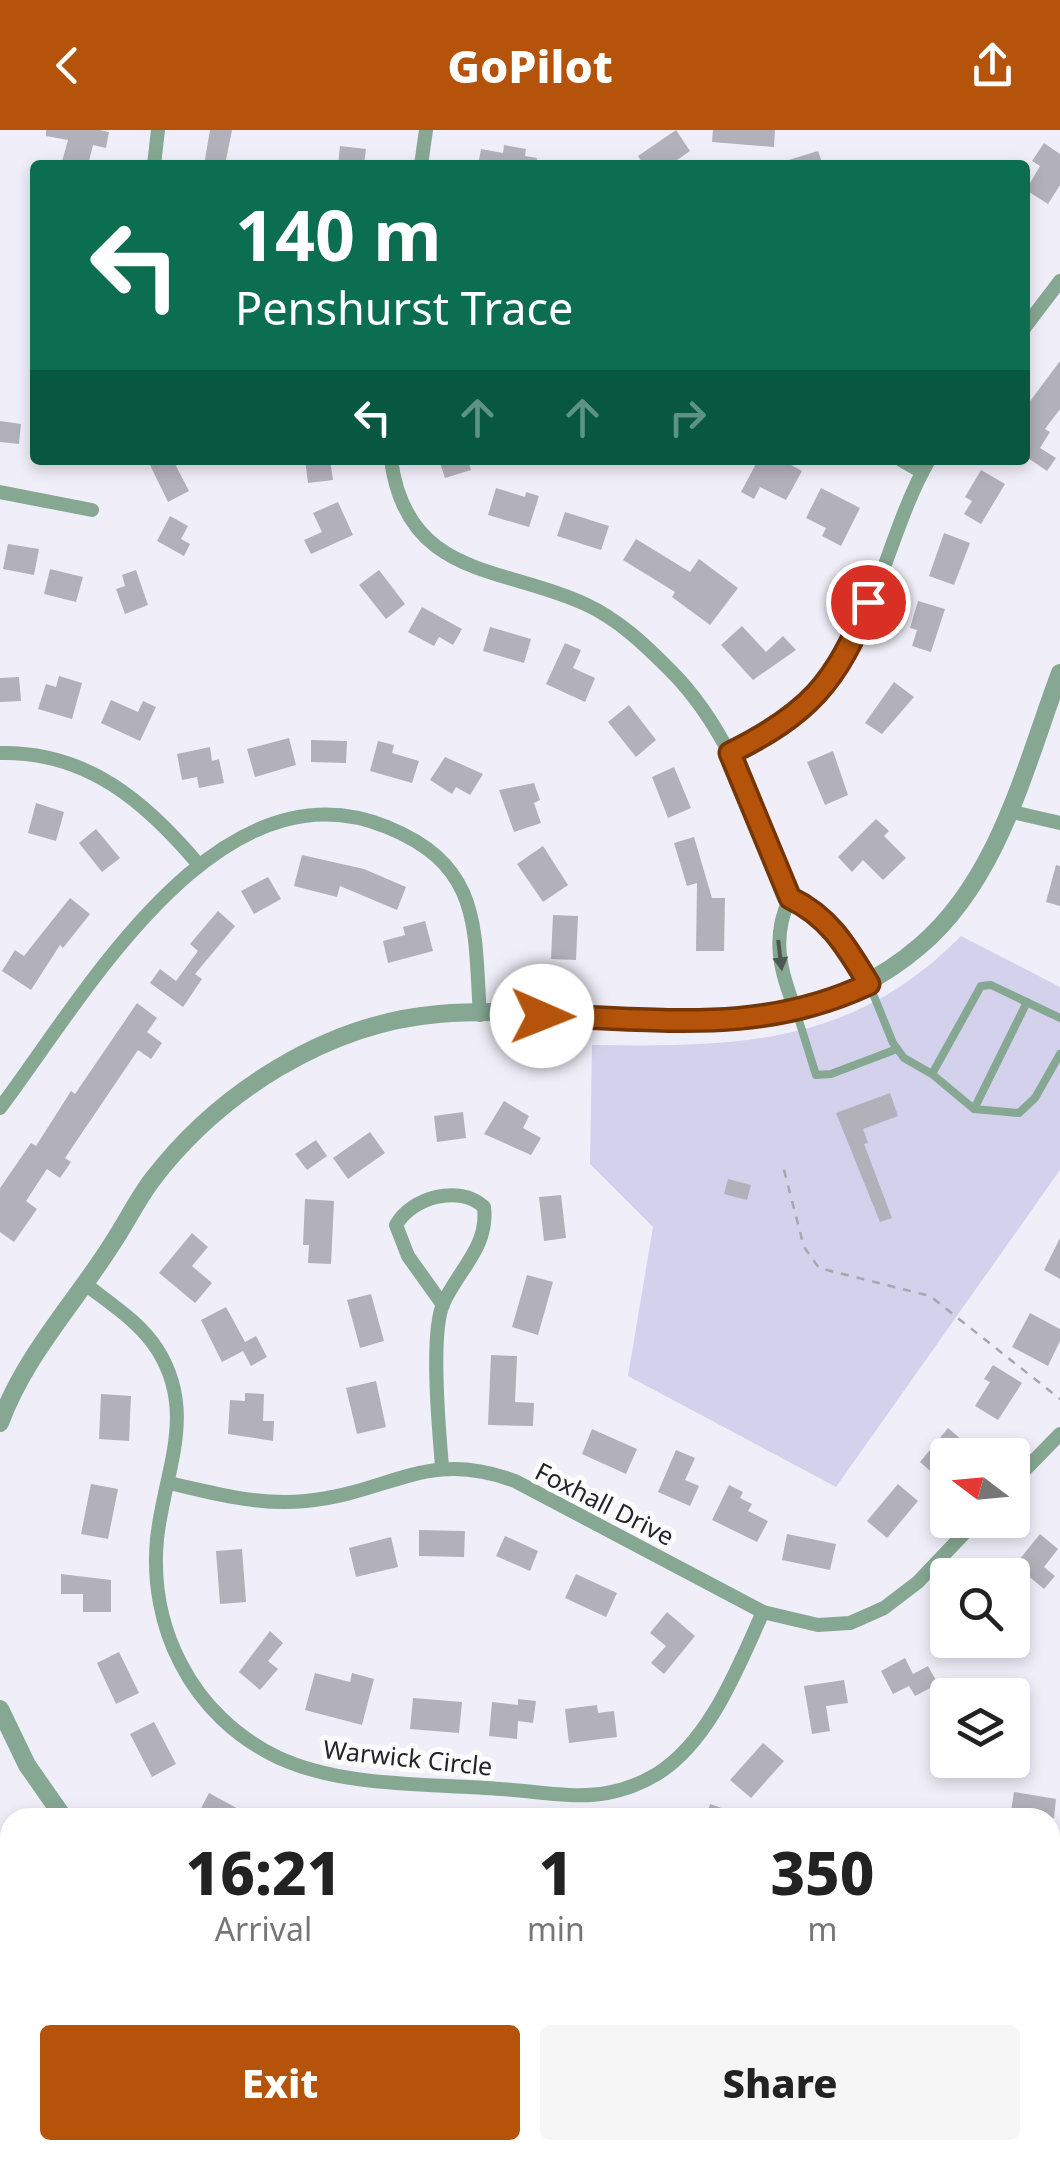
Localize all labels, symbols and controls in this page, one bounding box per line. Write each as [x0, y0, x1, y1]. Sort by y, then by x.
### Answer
text: GoPilot [447, 35, 613, 96]
icon: back [40, 38, 95, 93]
icon: share [965, 38, 1020, 93]
text: 140 m [235, 186, 442, 282]
icon: left [70, 200, 200, 330]
text: Penshurst Trace [235, 277, 573, 338]
icon: left [345, 390, 400, 445]
icon: ahead [450, 390, 505, 445]
icon: ahead [555, 390, 610, 445]
icon: right [660, 390, 715, 445]
pin [826, 560, 911, 645]
icon: arrive [841, 575, 896, 630]
one-way arrow [773, 939, 789, 971]
position arrow [490, 964, 594, 1068]
north arrow [930, 1438, 1030, 1538]
map controls [930, 1438, 1030, 1778]
street label: Foxhall Drive [530, 1453, 680, 1553]
button: search [930, 1558, 1030, 1658]
button: layers [930, 1678, 1030, 1778]
street label: Warwick Circle [322, 1731, 494, 1783]
text: 16:21 [186, 1831, 341, 1913]
text: 1 [539, 1831, 573, 1913]
text: 350 [770, 1831, 874, 1913]
text: Arrival [215, 1907, 312, 1950]
text: min [527, 1907, 585, 1950]
text: m [807, 1907, 837, 1950]
button: Exit [40, 2025, 520, 2140]
button: Share [540, 2025, 1020, 2140]

